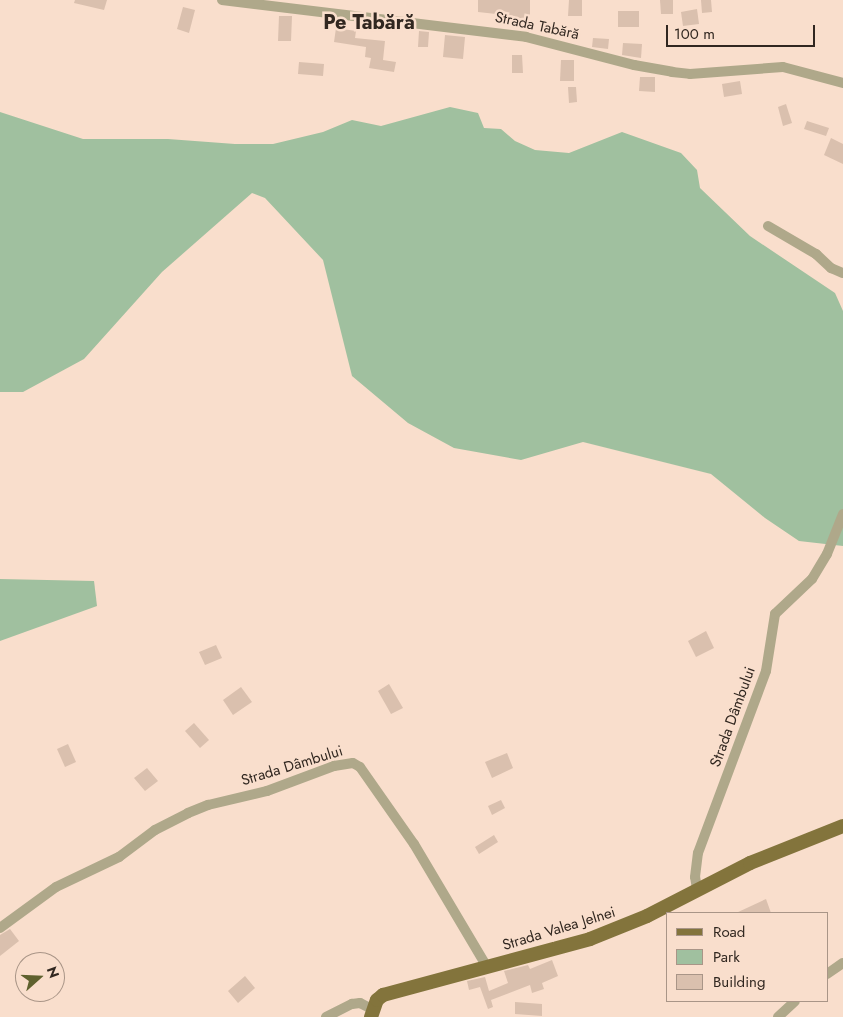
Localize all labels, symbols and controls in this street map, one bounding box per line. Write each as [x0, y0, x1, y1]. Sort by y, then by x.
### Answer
street label: Strada Tabără [493, 8, 581, 44]
district label: Pe Tabără [323, 10, 415, 34]
scale bar [668, 15, 817, 47]
text: 100 m [674, 23, 715, 45]
street label: Strada Dâmbului [707, 664, 759, 770]
street label: Strada Dâmbului [239, 742, 345, 790]
street label: Strada Valea Jelnei [500, 903, 618, 955]
legend [666, 912, 828, 1002]
text: Road [713, 921, 745, 943]
text: Park [713, 946, 740, 968]
north arrow [15, 952, 65, 1002]
text: N [42, 964, 64, 981]
text: Building [713, 971, 765, 993]

